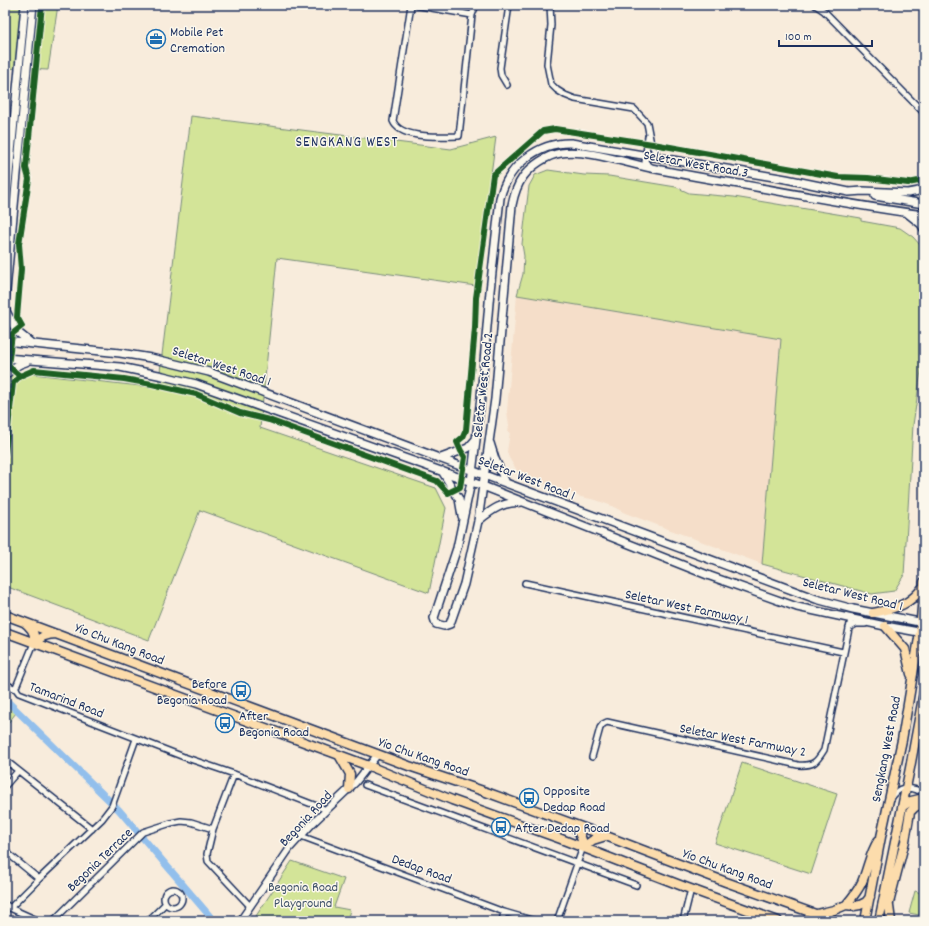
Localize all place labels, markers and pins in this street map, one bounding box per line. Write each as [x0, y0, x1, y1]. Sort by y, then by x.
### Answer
place label: Mobile Pet Cremation [170, 23, 225, 59]
office icon: Mobile Pet Cremation [145, 28, 167, 50]
place label: Before Begonia Road [157, 675, 227, 711]
bus stop icon: Before Begonia Road [230, 680, 252, 702]
place label: After Begonia Road [239, 707, 309, 743]
bus stop icon: After Begonia Road [214, 712, 236, 734]
place label: Opposite Dedap Road [543, 782, 605, 818]
bus stop icon: Opposite Dedap Road [518, 787, 540, 809]
bus stop icon: After Dedap Road [490, 816, 512, 838]
place label: After Dedap Road [515, 819, 610, 839]

